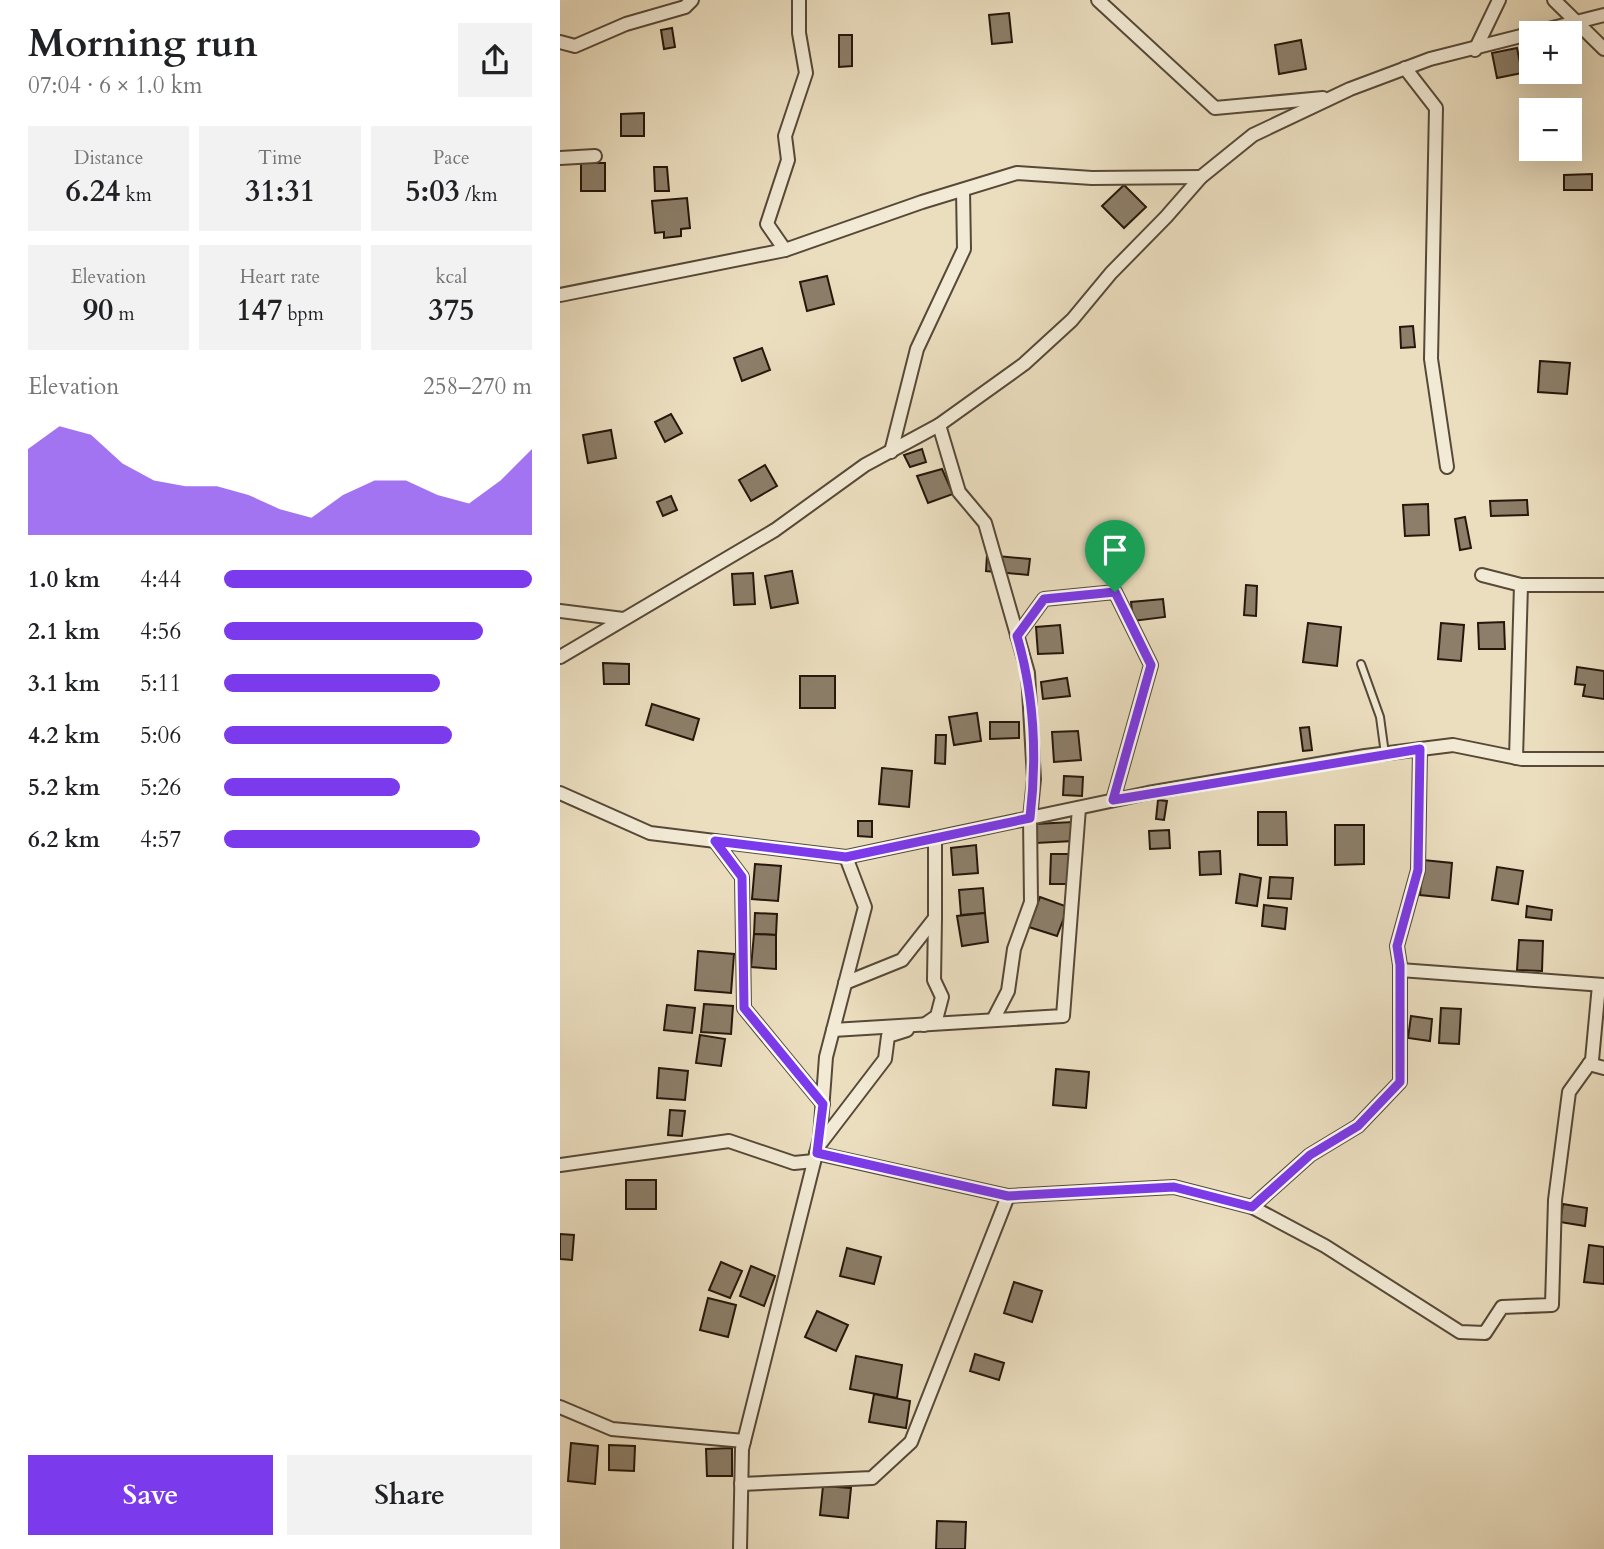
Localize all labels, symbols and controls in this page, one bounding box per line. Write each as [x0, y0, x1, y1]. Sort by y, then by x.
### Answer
text: Morning run [28, 18, 258, 70]
map controls [1519, 21, 1582, 161]
button: + [1519, 21, 1582, 84]
button: share [458, 23, 532, 97]
text: 07:04 · 6 × 1.0 km [28, 70, 202, 101]
button: − [1519, 98, 1582, 161]
text: Distance [74, 145, 143, 171]
text: Time [258, 145, 302, 171]
text: Pace [433, 145, 470, 171]
text: 6.24 [66, 171, 120, 212]
text: 31:31 [245, 171, 315, 212]
text: 5:03 [405, 171, 460, 212]
text: km [120, 182, 152, 208]
text: /km [460, 182, 497, 208]
text: Elevation [71, 264, 146, 290]
text: Heart rate [240, 264, 320, 290]
text: kcal [435, 264, 467, 290]
text: 90 [83, 290, 113, 331]
text: 147 [236, 290, 282, 331]
text: 375 [428, 290, 474, 331]
text: m [113, 301, 135, 327]
text: bpm [282, 301, 324, 327]
text: Elevation [28, 371, 119, 402]
text: 258–270 m [423, 371, 532, 402]
pin [1085, 520, 1145, 592]
icon: arrive [1096, 531, 1134, 569]
text: 1.0 km [28, 564, 100, 595]
text: 4:44 [140, 564, 181, 595]
text: 2.1 km [28, 616, 100, 647]
text: 4:56 [140, 616, 181, 647]
text: 3.1 km [28, 668, 100, 699]
text: 5:11 [140, 668, 181, 699]
text: 4.2 km [28, 720, 100, 751]
text: 5:06 [140, 720, 181, 751]
text: 5.2 km [28, 772, 100, 803]
text: 5:26 [140, 772, 181, 803]
text: 6.2 km [28, 824, 100, 855]
text: 4:57 [140, 824, 181, 855]
button: Save [28, 1455, 273, 1535]
button: Share [287, 1455, 532, 1535]

